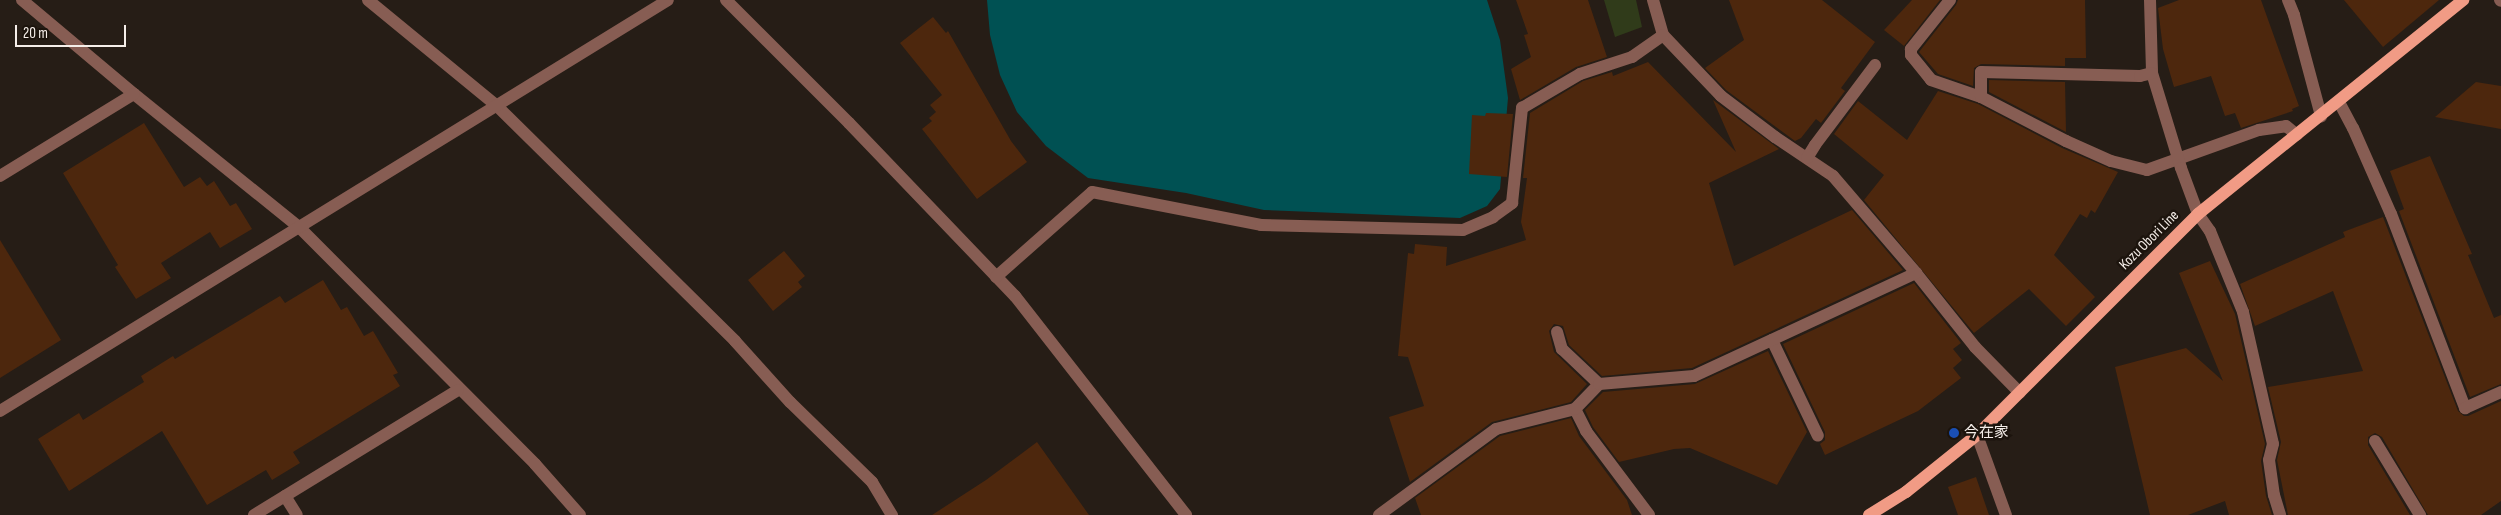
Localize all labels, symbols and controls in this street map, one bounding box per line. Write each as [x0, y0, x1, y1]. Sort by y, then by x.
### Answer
scale bar [18, 15, 129, 47]
text: 20 m [23, 24, 48, 43]
street label: Kozu Obori Line [2115, 206, 2183, 274]
place label: 今在家 [1964, 424, 2009, 442]
marker: 今在家 [1948, 427, 1960, 439]

